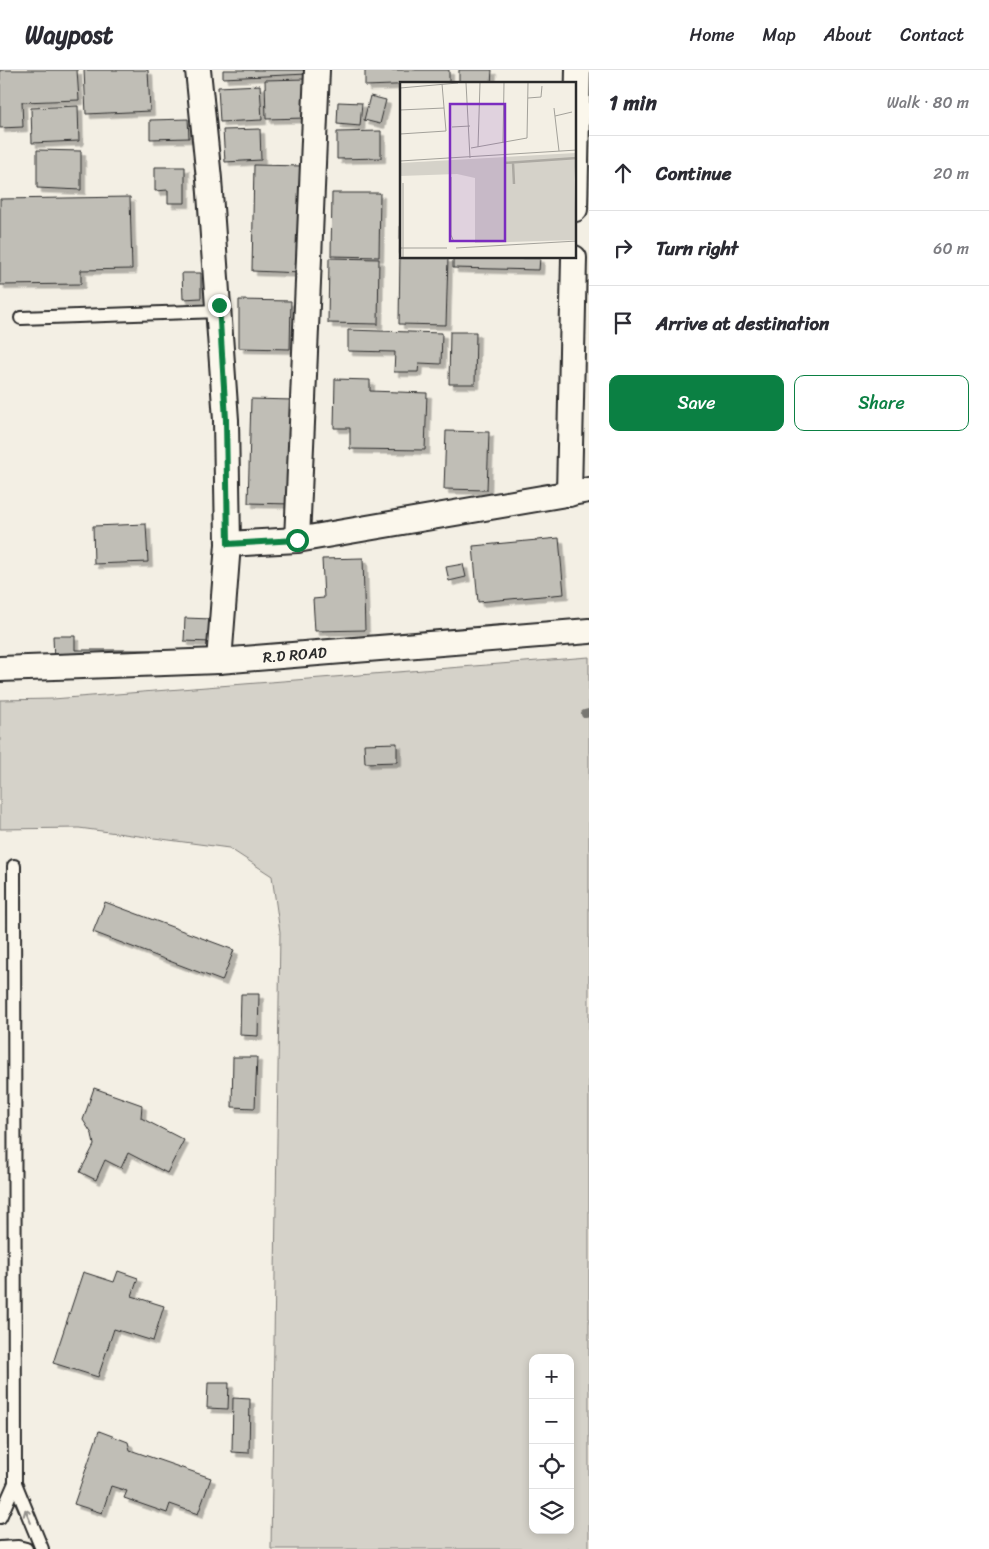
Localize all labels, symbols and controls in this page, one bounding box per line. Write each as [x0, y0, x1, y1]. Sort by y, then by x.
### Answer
text: Waypost [25, 14, 113, 56]
text: Home [690, 19, 735, 51]
text: Map [763, 19, 796, 51]
text: About [824, 19, 872, 51]
text: Contact [900, 19, 964, 51]
inset map [400, 82, 576, 259]
text: 1 min [609, 84, 657, 122]
text: Walk · 80 m [887, 88, 969, 117]
text: Continue [656, 157, 732, 190]
icon: ahead [609, 159, 637, 187]
text: 20 m [933, 159, 969, 188]
text: Turn right [656, 232, 738, 265]
icon: right [609, 234, 637, 262]
text: 60 m [933, 234, 969, 263]
route end [208, 294, 231, 317]
text: Arrive at destination [656, 307, 829, 340]
icon: arrive [609, 309, 637, 337]
button: Save [609, 375, 784, 431]
button: Share [794, 375, 969, 431]
route start [286, 529, 309, 552]
street label: R.D ROAD [262, 639, 328, 670]
map controls [529, 1354, 574, 1534]
button: + [529, 1354, 574, 1399]
button: − [529, 1399, 574, 1444]
button: locate [529, 1444, 574, 1489]
button: layers [529, 1489, 574, 1534]
one-way arrow [23, 1509, 33, 1524]

